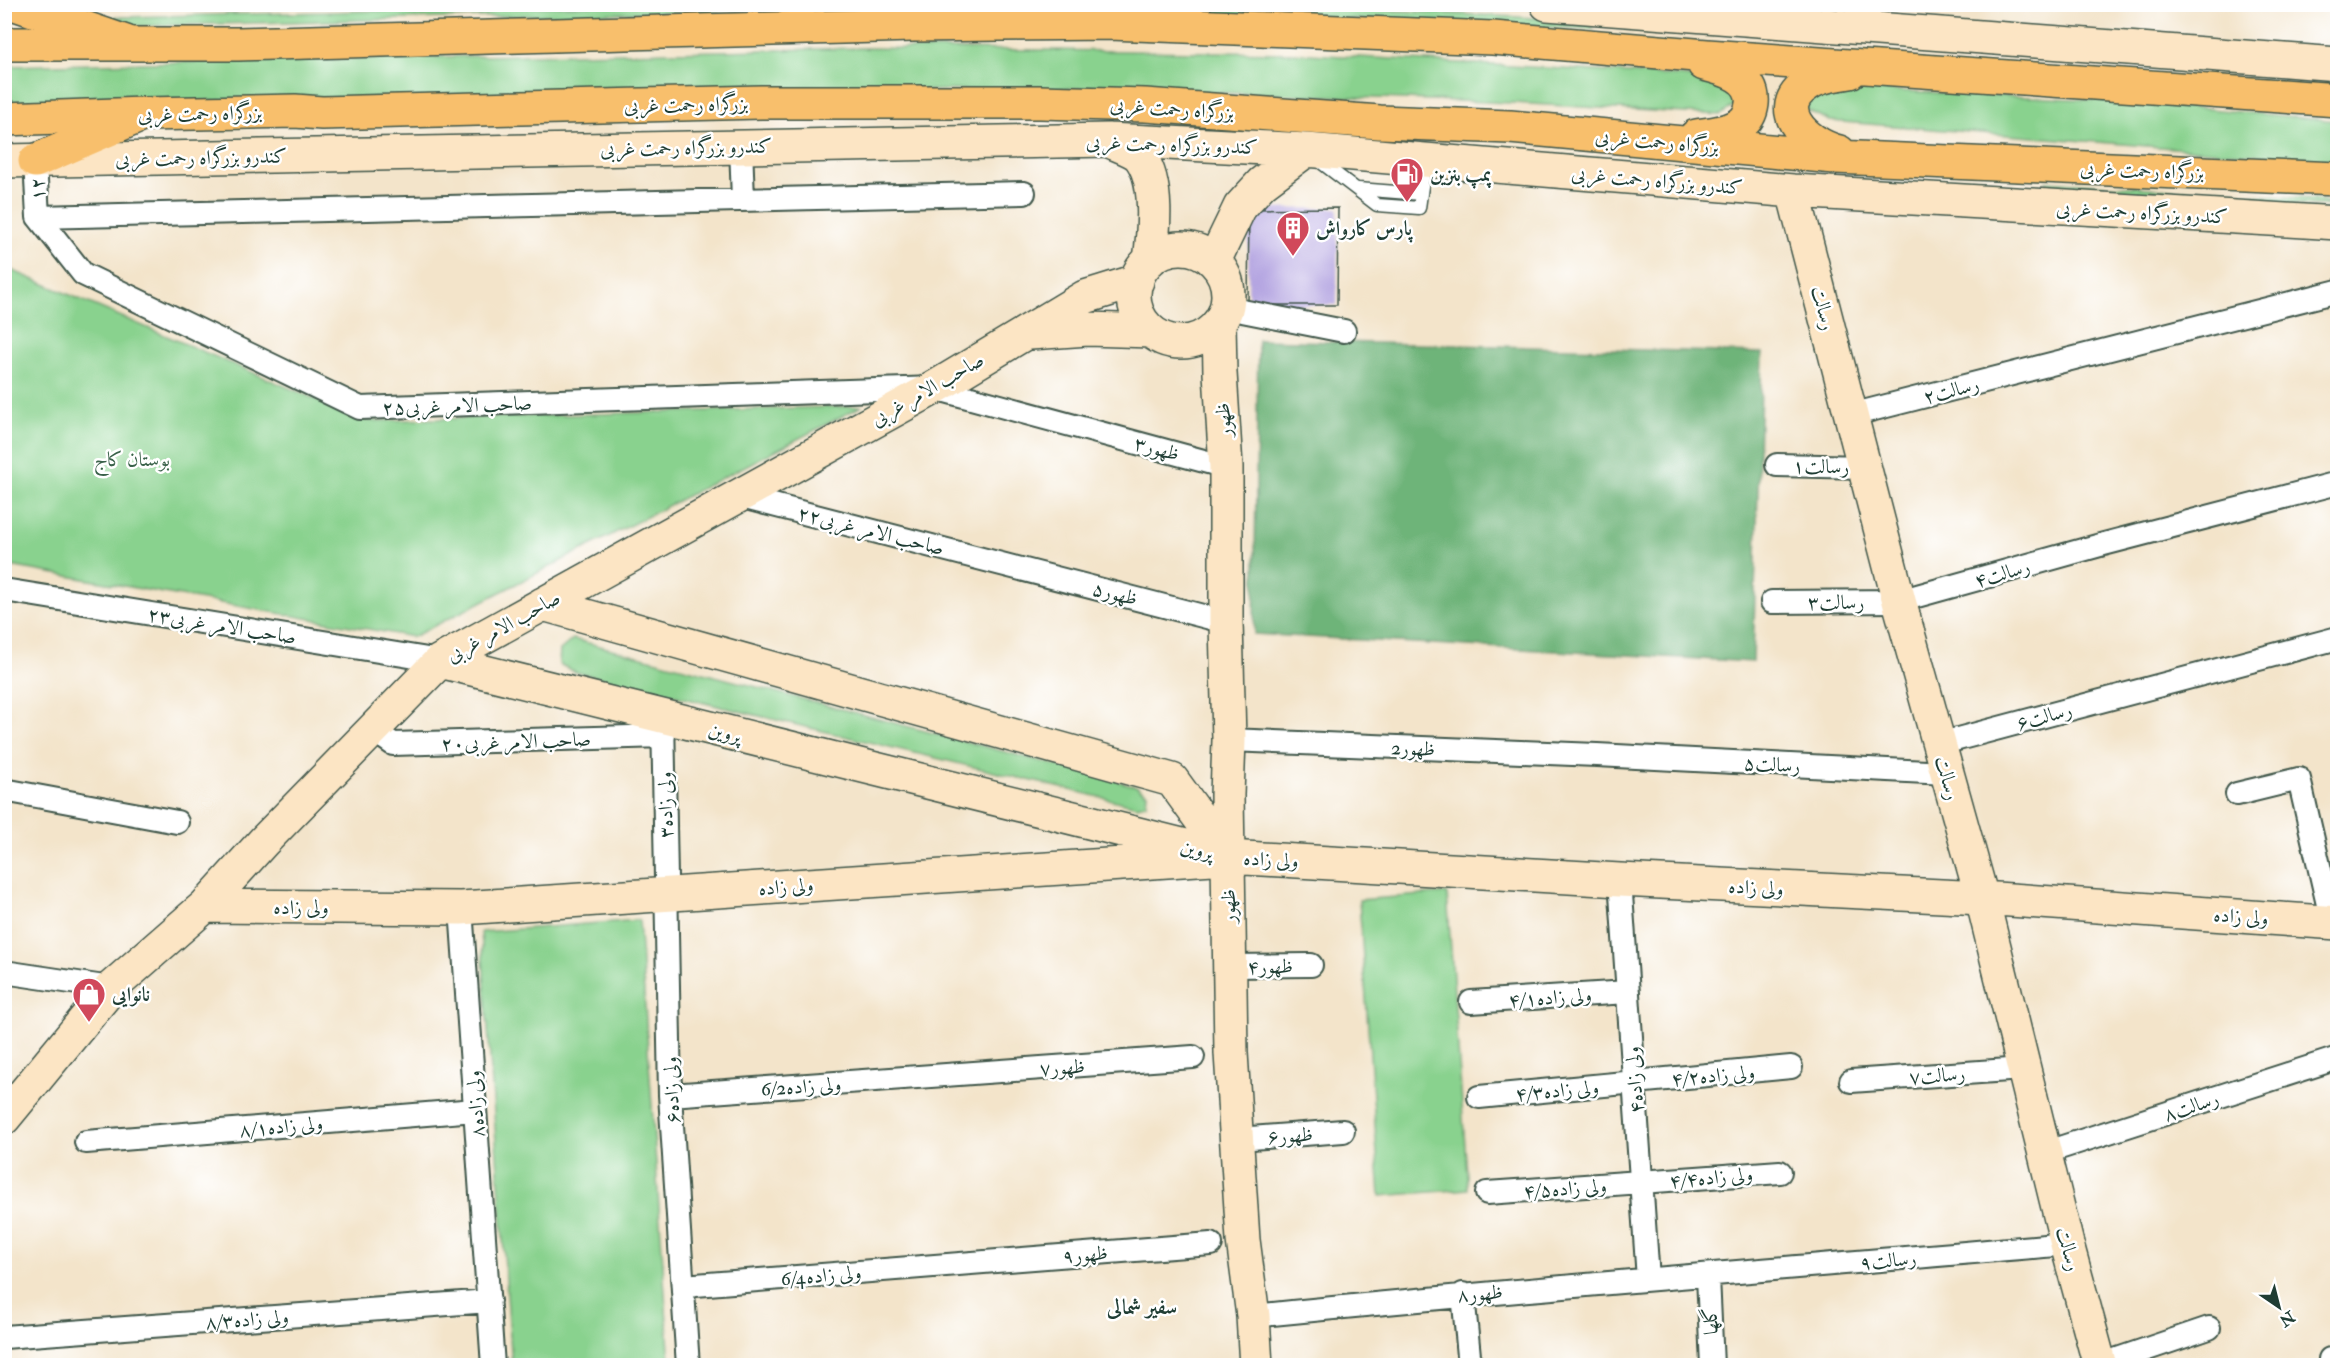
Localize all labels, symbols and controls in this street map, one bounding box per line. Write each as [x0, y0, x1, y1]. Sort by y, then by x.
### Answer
street label: بزرگراه رحمت غربی [624, 90, 749, 120]
street label: بزرگراه رحمت غربی [1109, 91, 1235, 127]
street label: بزرگراه رحمت غربی [138, 99, 263, 129]
street label: بزرگراه رحمت غربی [1594, 123, 1721, 161]
street label: کندرو بزرگراه رحمت غربی [1086, 128, 1258, 162]
street label: کندرو بزرگراه رحمت غربی [600, 133, 772, 163]
street label: کندرو بزرگراه رحمت غربی [115, 143, 287, 173]
street label: بزرگراه رحمت غربی [2079, 155, 2205, 187]
fuel station icon: پمپ بنزین [1389, 156, 1425, 203]
street label: کندرو بزرگراه رحمت غربی [1570, 160, 1744, 202]
place label: پمپ بنزین [1430, 162, 1492, 189]
street label: ۱۲ [24, 177, 51, 201]
street label: کندرو بزرگراه رحمت غربی [2055, 195, 2229, 231]
building icon: پارس کارواش [1275, 210, 1311, 257]
place label: پارس کارواش [1316, 216, 1413, 243]
street label: رسالت [1806, 283, 1841, 333]
street label: صاحب الامر غربی [866, 347, 989, 434]
street label: رسالت۲ [1921, 371, 1982, 409]
street label: صاحب الامر غربی۲۵ [382, 390, 533, 423]
street label: ظهور [1210, 402, 1237, 440]
street label: ظهور۳ [1132, 430, 1182, 466]
park label: بوستان کاج [94, 447, 170, 477]
street label: رسالت۱ [1792, 454, 1850, 479]
street label: صاحب الامر غربی٢٢ [795, 500, 947, 563]
street label: رسالت۴ [1971, 554, 2033, 593]
street label: ظهور۵ [1090, 576, 1140, 611]
street label: صاحب الامر غربی [442, 585, 566, 670]
street label: رسالت۳ [1808, 590, 1864, 615]
street label: صاحب الامر غربی۲۳ [146, 601, 298, 652]
street label: رسالت۶ [2013, 697, 2075, 736]
street label: پروین [705, 716, 746, 750]
street label: صاحب الامر غربی۲۰ [441, 726, 592, 759]
street label: 2ظهور [1390, 735, 1435, 762]
street label: رسالت۵ [1743, 751, 1801, 778]
street label: رسالت [1930, 753, 1965, 803]
street label: ولی زاده۳ [652, 771, 679, 839]
street label: پروین [1177, 833, 1218, 867]
street label: ولی زاده [1243, 846, 1299, 873]
street label: ولی زاده [758, 872, 814, 901]
street label: ولی زاده [1728, 874, 1784, 901]
street label: ظهور [1216, 889, 1241, 925]
street label: ولی زاده [273, 895, 329, 920]
street label: ولی زاده [2213, 902, 2269, 931]
street label: ظهور۴ [1247, 954, 1293, 979]
shop icon: نانوایی [71, 976, 107, 1023]
place label: نانوایی [111, 982, 150, 1008]
street label: ولی زاده۴/۱ [1507, 982, 1593, 1013]
street label: ولی زاده۴ [1620, 1046, 1649, 1114]
street label: ظهور۷ [1038, 1053, 1086, 1082]
street label: ولی زاده۶ [658, 1056, 685, 1124]
street label: ولی زاده۴/۲ [1670, 1059, 1756, 1092]
street label: رسالت۷ [1908, 1061, 1966, 1090]
street label: ولی زاده۸ [461, 1070, 490, 1138]
street label: 6/2ولی زاده [760, 1071, 842, 1102]
street label: ولی زاده۴/۳ [1514, 1074, 1600, 1107]
street label: رسالت۸ [2160, 1086, 2222, 1127]
street label: ولی زاده۸/۱ [238, 1110, 324, 1143]
street label: ظهور۶ [1266, 1121, 1314, 1150]
street label: ولی زاده۴/۴ [1668, 1161, 1754, 1194]
street label: ولی زاده۴/۵ [1522, 1173, 1608, 1204]
street label: رسالت [2051, 1224, 2086, 1274]
street label: ظهور۹ [1061, 1240, 1109, 1269]
street label: رسالت۹ [1859, 1246, 1917, 1275]
street label: 6/4ولی زاده [780, 1260, 862, 1291]
north arrow [2249, 1277, 2309, 1337]
street label: ظهور۸ [1456, 1279, 1504, 1308]
district label: سفیر شمالی [1106, 1294, 1177, 1321]
street label: ولی زاده۸/۳ [204, 1304, 290, 1335]
street label: گلها [1697, 1306, 1724, 1336]
text: N [2275, 1306, 2299, 1331]

